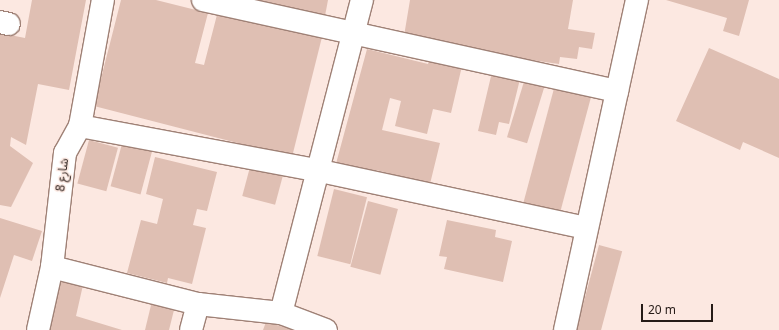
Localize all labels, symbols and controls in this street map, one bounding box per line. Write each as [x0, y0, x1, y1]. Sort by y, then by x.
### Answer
street label: شارع 8 [54, 158, 72, 192]
scale bar [643, 296, 715, 322]
text: 20 m [648, 298, 676, 323]

